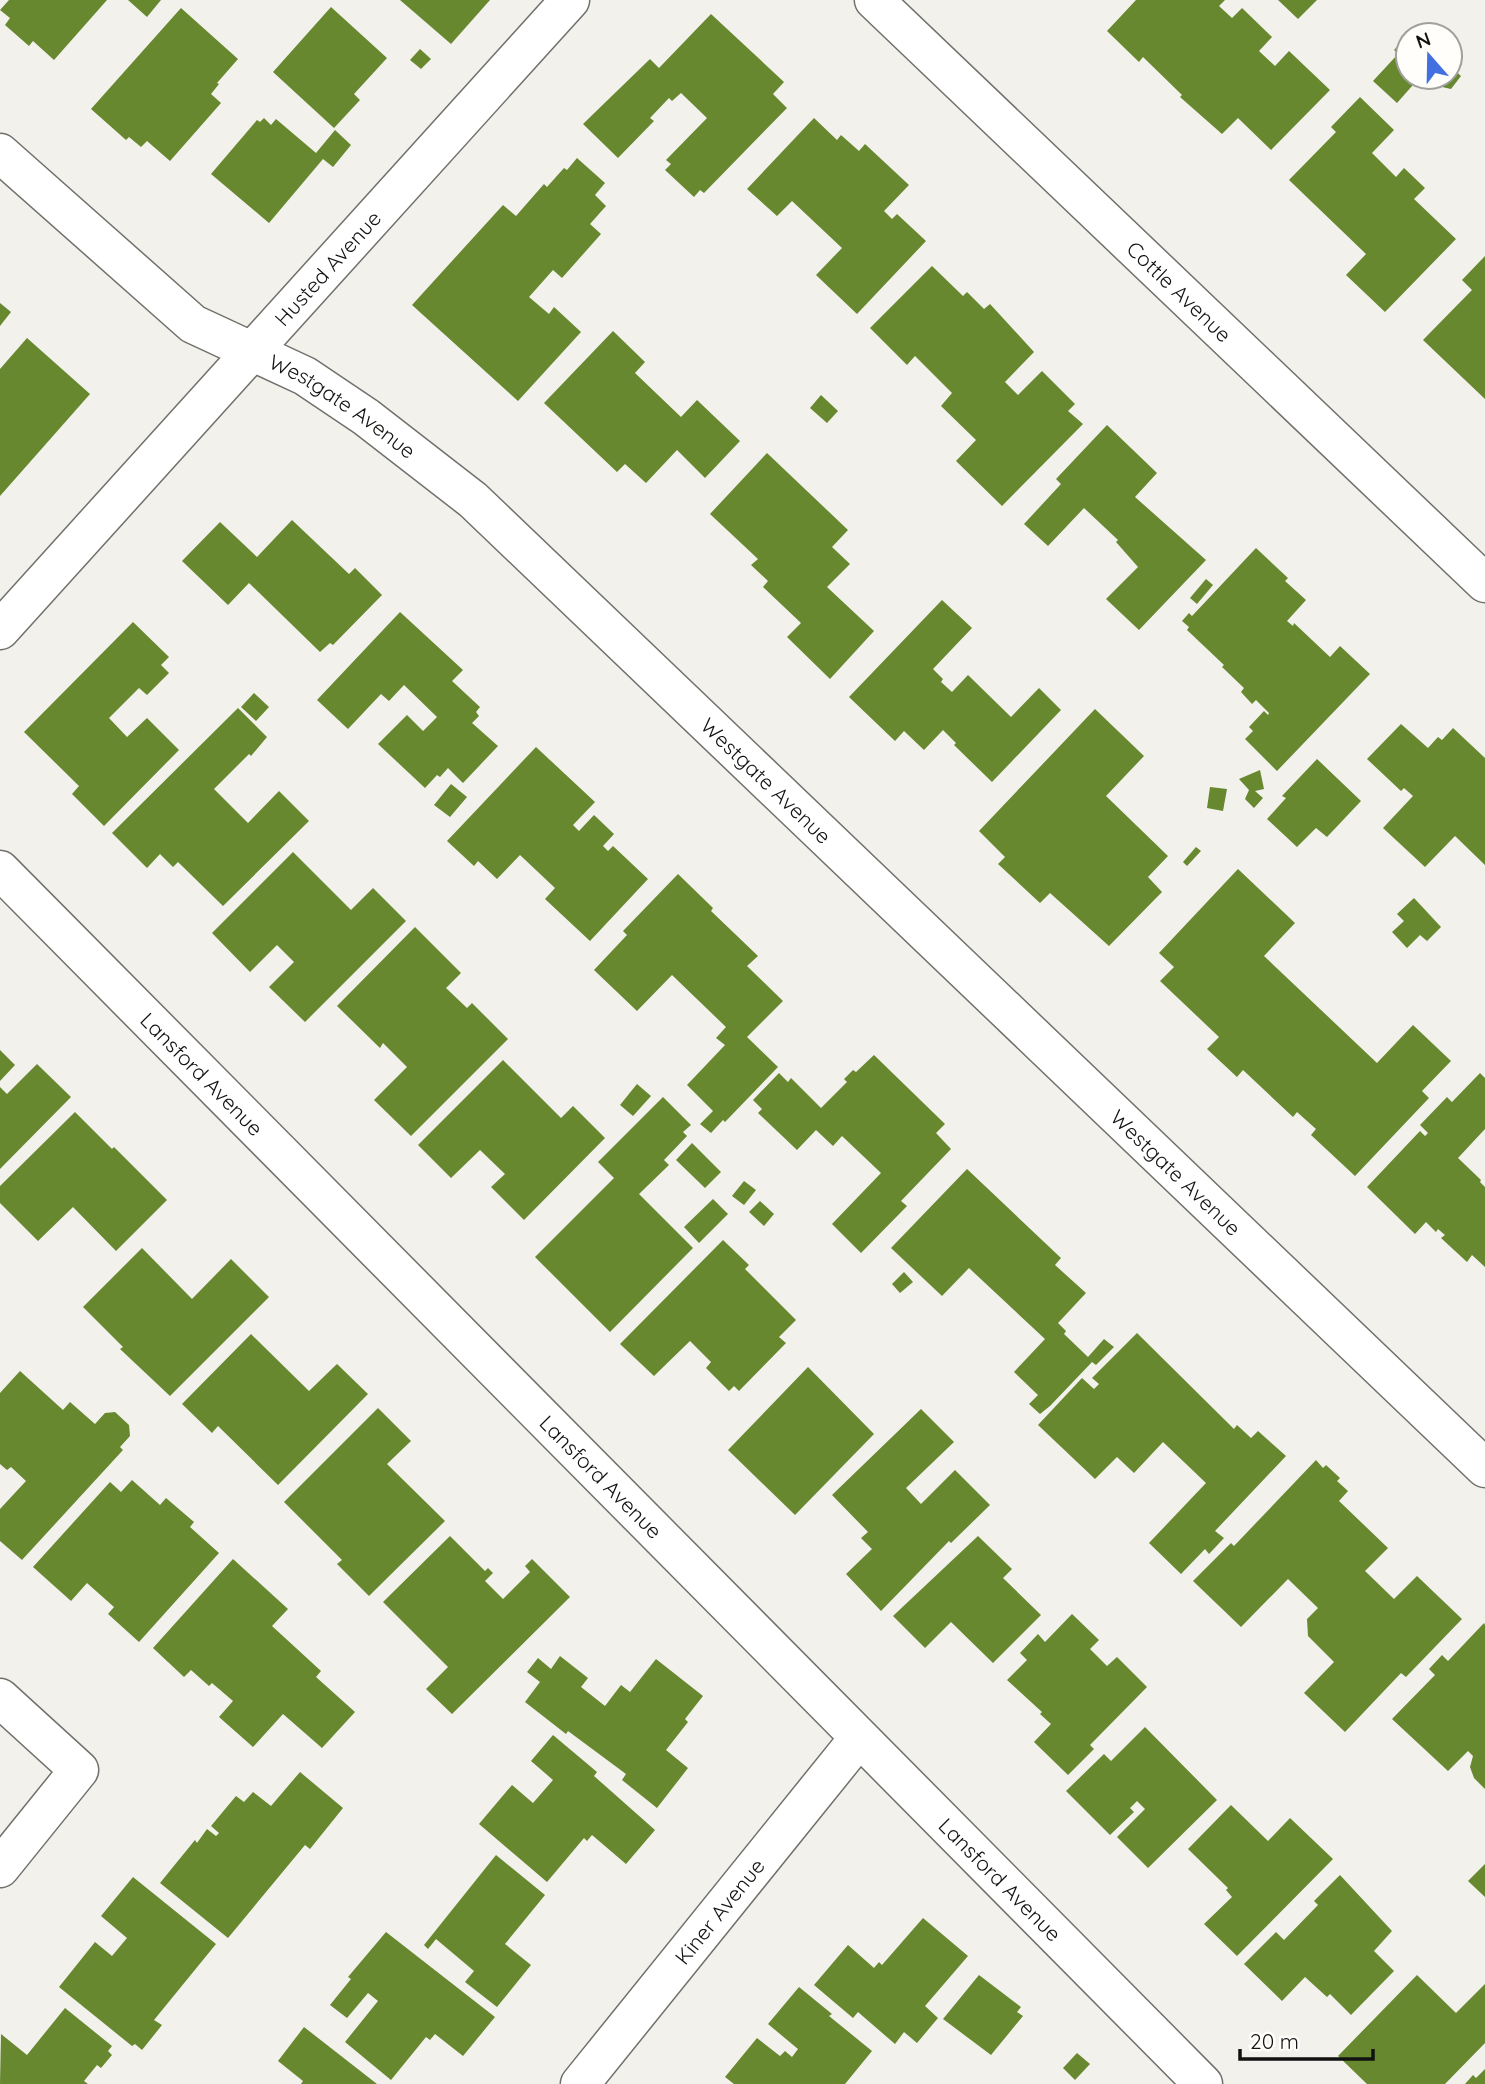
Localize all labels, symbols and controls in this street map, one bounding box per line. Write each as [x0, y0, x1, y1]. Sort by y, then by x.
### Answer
north arrow [1394, 21, 1464, 91]
text: N [1413, 26, 1434, 54]
street label: Husted Avenue [269, 205, 386, 331]
street label: Cottle Avenue [1122, 235, 1237, 347]
street label: Westgate Avenue [265, 348, 421, 464]
street label: Westgate Avenue [695, 712, 837, 849]
street label: Lansford Avenue [135, 1007, 269, 1141]
street label: Westgate Avenue [1105, 1104, 1247, 1241]
street label: Lansford Avenue [534, 1409, 668, 1544]
street label: Lansford Avenue [933, 1812, 1067, 1947]
street label: Kiner Avenue [669, 1853, 770, 1969]
scale bar [1240, 2018, 1373, 2062]
text: 20 m [1250, 2028, 1299, 2054]

